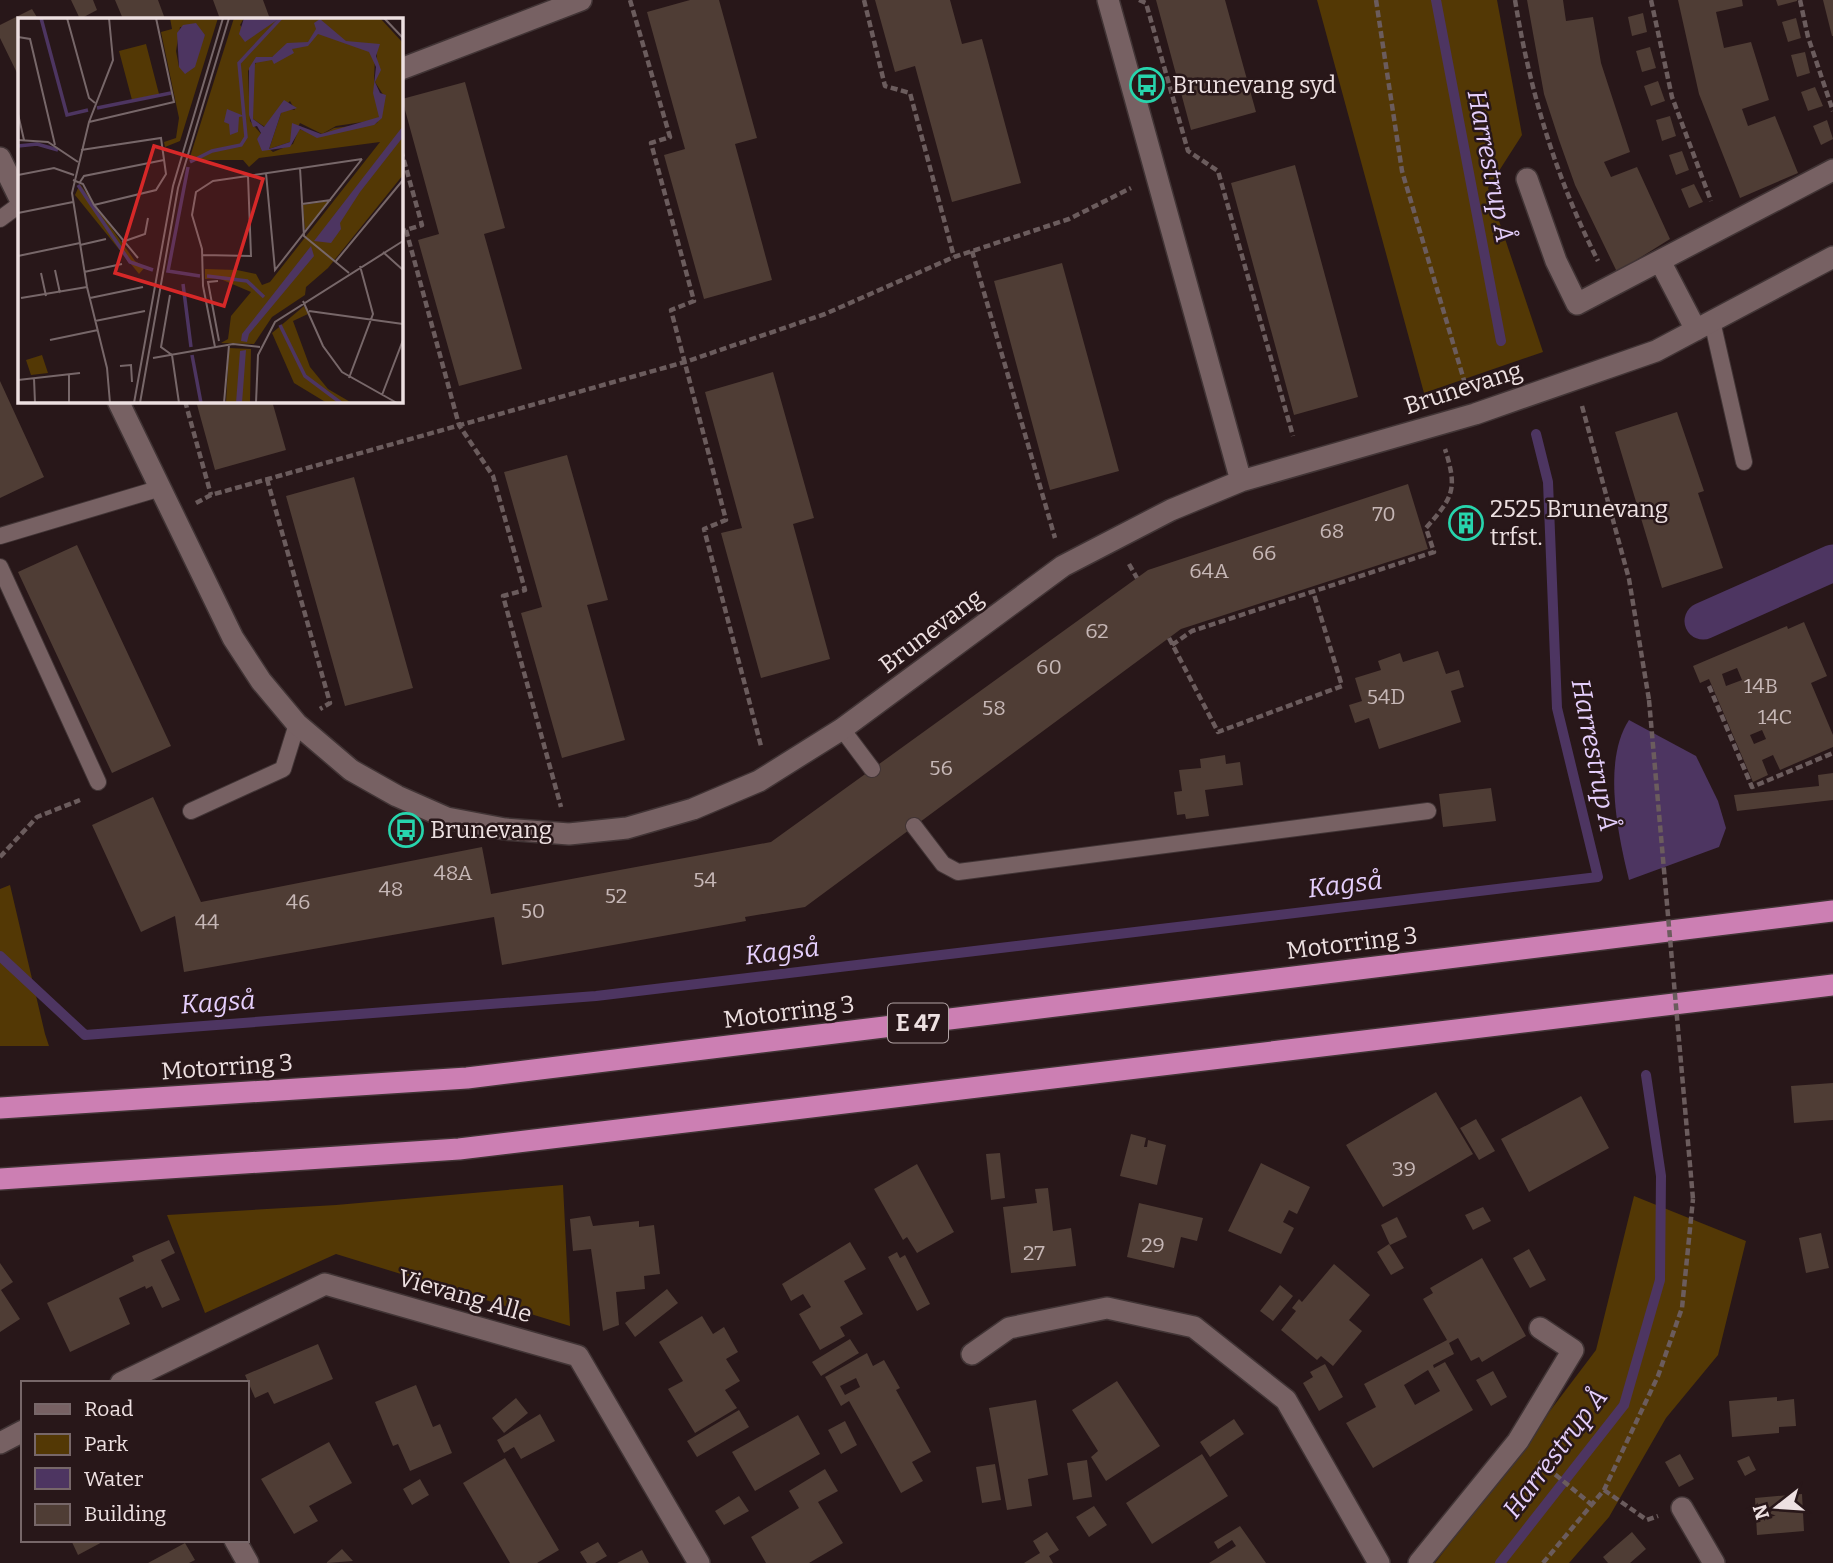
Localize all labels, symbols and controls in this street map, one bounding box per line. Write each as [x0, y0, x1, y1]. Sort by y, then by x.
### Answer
inset map [18, 18, 402, 402]
bus stop icon: Brunevang syd [1128, 66, 1166, 104]
place label: Brunevang syd [1172, 71, 1336, 99]
water label: Harrestrup Å [1461, 87, 1520, 245]
street label: Brunevang [1401, 356, 1525, 420]
place label: 2525 Brunevang trfst. [1490, 495, 1668, 551]
house number: 70 [1372, 501, 1396, 527]
building icon: 2525 Brunevang trfst. [1447, 504, 1485, 542]
house number: 68 [1320, 518, 1344, 544]
house number: 66 [1252, 540, 1276, 566]
house number: 64A [1189, 558, 1229, 584]
street label: Brunevang [874, 583, 988, 679]
house number: 62 [1085, 618, 1109, 644]
house number: 60 [1036, 654, 1062, 680]
house number: 14B [1744, 673, 1778, 699]
water label: Harrestrup Å [1565, 676, 1624, 834]
house number: 54D [1367, 684, 1405, 710]
house number: 58 [982, 695, 1006, 721]
house number: 14C [1758, 704, 1792, 730]
house number: 56 [929, 755, 953, 781]
bus stop icon: Brunevang [387, 811, 425, 849]
place label: Brunevang [430, 816, 552, 844]
house number: 48A [434, 860, 473, 886]
water label: Kagså [1306, 865, 1384, 904]
house number: 54 [693, 867, 717, 893]
house number: 48 [379, 876, 403, 902]
house number: 52 [605, 883, 627, 909]
house number: 46 [286, 889, 310, 915]
house number: 50 [521, 898, 545, 924]
house number: 44 [195, 909, 219, 935]
street label: Motorring 3 [1285, 921, 1419, 965]
water label: Kagså [743, 932, 821, 971]
water label: Kagså [180, 984, 256, 1021]
street label: Motorring 3 [722, 990, 856, 1034]
road number: E 47 [888, 1004, 948, 1042]
street label: Motorring 3 [160, 1048, 294, 1086]
house number: 39 [1392, 1156, 1416, 1182]
house number: 29 [1141, 1232, 1165, 1258]
house number: 27 [1023, 1240, 1045, 1266]
street label: Vievang Alle [395, 1264, 535, 1328]
legend [21, 1381, 248, 1542]
water label: Harrestrup Å [1497, 1382, 1614, 1524]
text: Road [84, 1396, 133, 1422]
text: Park [84, 1431, 128, 1457]
text: Water [84, 1466, 143, 1492]
north arrow [1742, 1472, 1812, 1542]
text: Building [84, 1501, 167, 1527]
text: N [1748, 1501, 1774, 1522]

